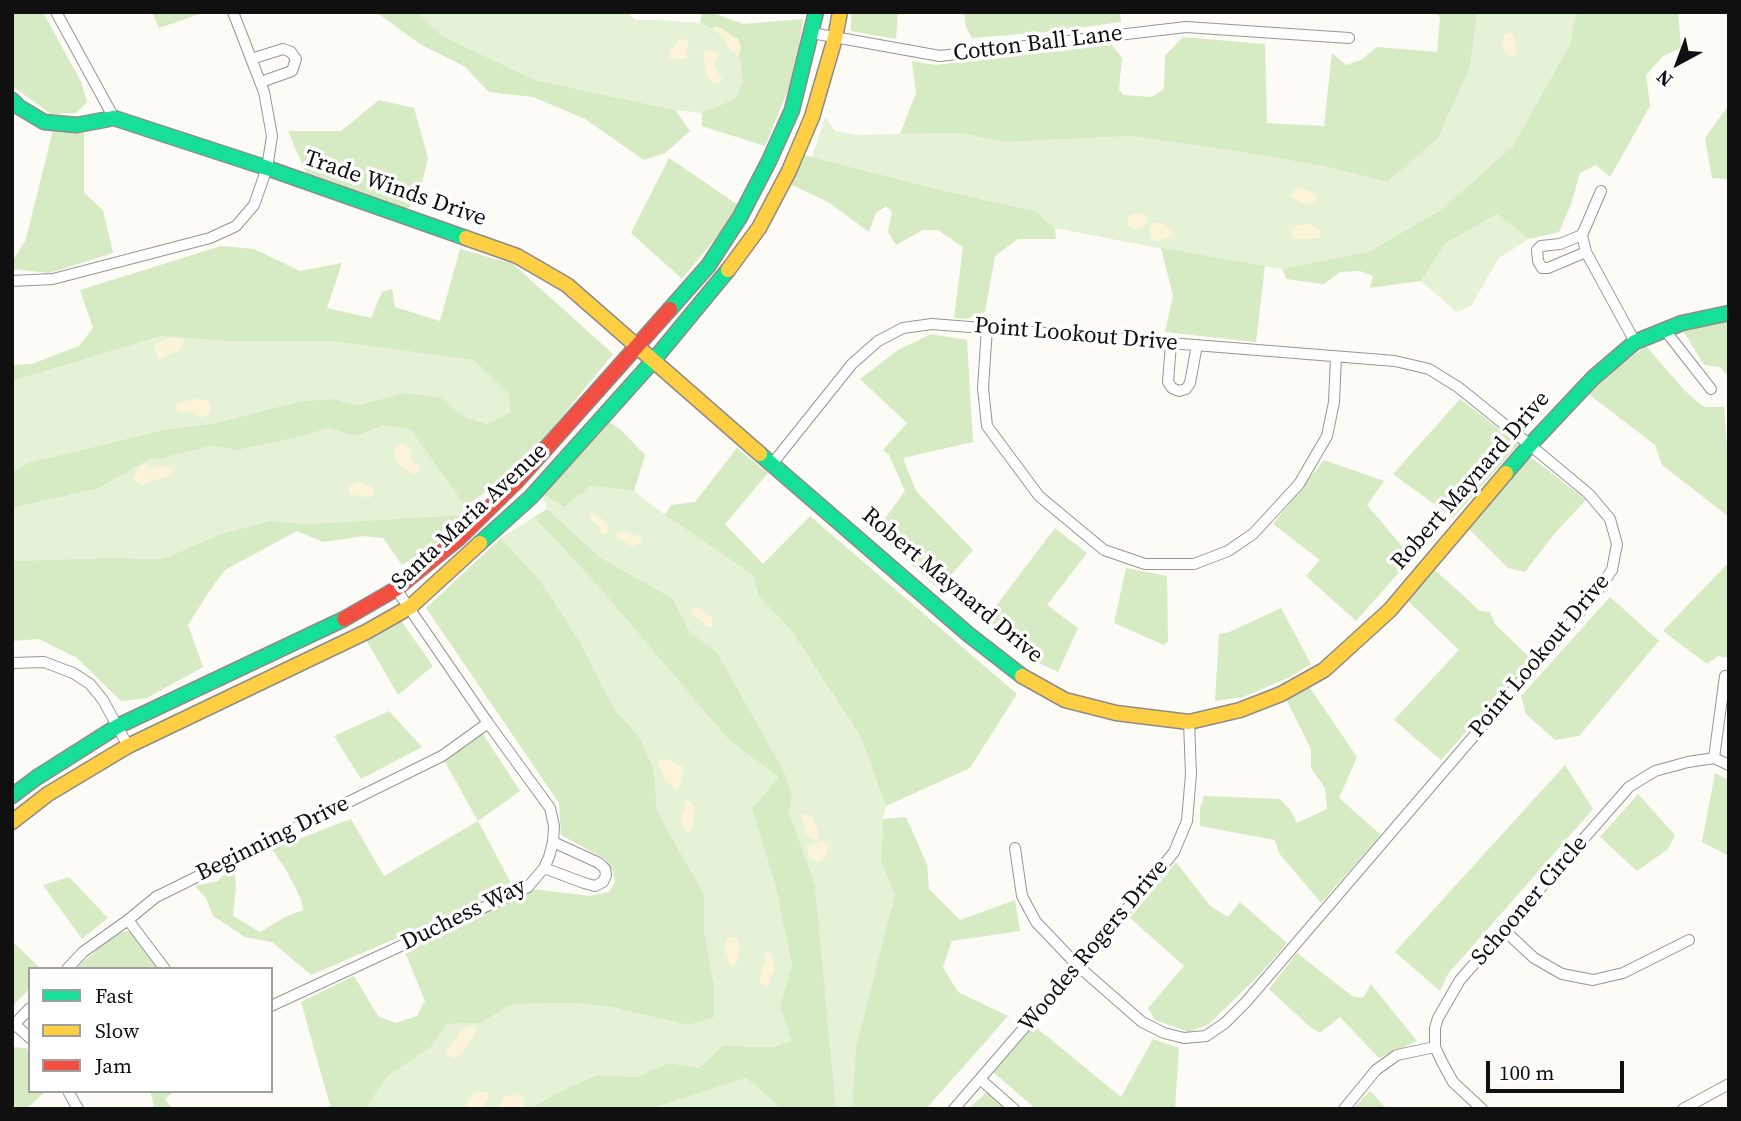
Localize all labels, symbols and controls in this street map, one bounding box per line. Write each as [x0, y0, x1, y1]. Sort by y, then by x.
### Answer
street label: Cotton Ball Lane [952, 20, 1124, 68]
north arrow [1643, 28, 1713, 98]
text: N [1650, 64, 1678, 93]
street label: Trade Winds Drive [300, 145, 490, 233]
street label: Point Lookout Drive [973, 312, 1179, 358]
street label: Robert Maynard Drive [1386, 386, 1556, 576]
street label: Santa Maria Avenue [386, 438, 554, 596]
street label: Robert Maynard Drive [856, 502, 1048, 670]
street label: Point Lookout Drive [1464, 569, 1616, 743]
street label: Beginning Drive [192, 790, 354, 888]
street label: Schooner Circle [1466, 830, 1594, 972]
street label: Woodes Rogers Drive [1014, 854, 1174, 1038]
street label: Duchess Way [397, 873, 531, 957]
legend [28, 967, 273, 1093]
text: Fast [95, 981, 133, 1010]
text: Slow [95, 1016, 139, 1045]
scale bar [1489, 1048, 1627, 1092]
text: Jam [95, 1051, 132, 1080]
text: 100 m [1499, 1058, 1554, 1087]

